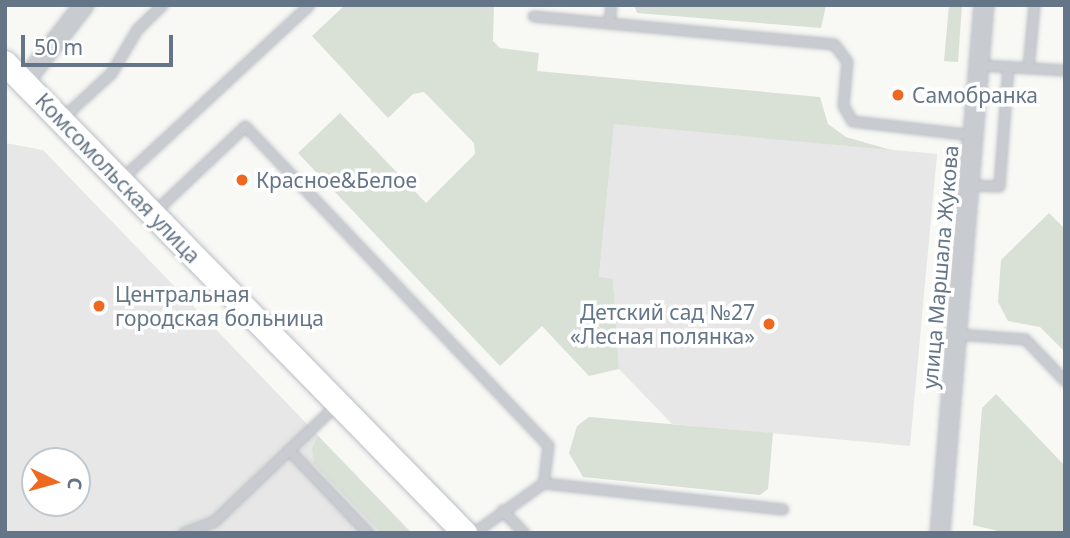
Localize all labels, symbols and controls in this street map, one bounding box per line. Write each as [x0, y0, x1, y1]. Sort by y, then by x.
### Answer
scale bar [24, 21, 177, 65]
text: 50 m [34, 33, 83, 61]
place label: Самобранка [912, 82, 1038, 108]
marker: Самобранка [890, 87, 906, 103]
street label: Комсомольская улица [30, 88, 206, 268]
street label: улица Маршала Жукова [917, 144, 963, 390]
place label: Красное&Белое [256, 167, 417, 193]
marker: Красное&Белое [234, 172, 250, 188]
place label: Центральная городская больница [115, 281, 324, 331]
marker: Центральная городская больница [89, 296, 109, 316]
place label: Детский сад №27 «Лесная полянка» [570, 299, 755, 349]
marker: Детский сад №27 «Лесная полянка» [761, 316, 777, 332]
north arrow [21, 447, 91, 517]
text: С [61, 476, 88, 491]

